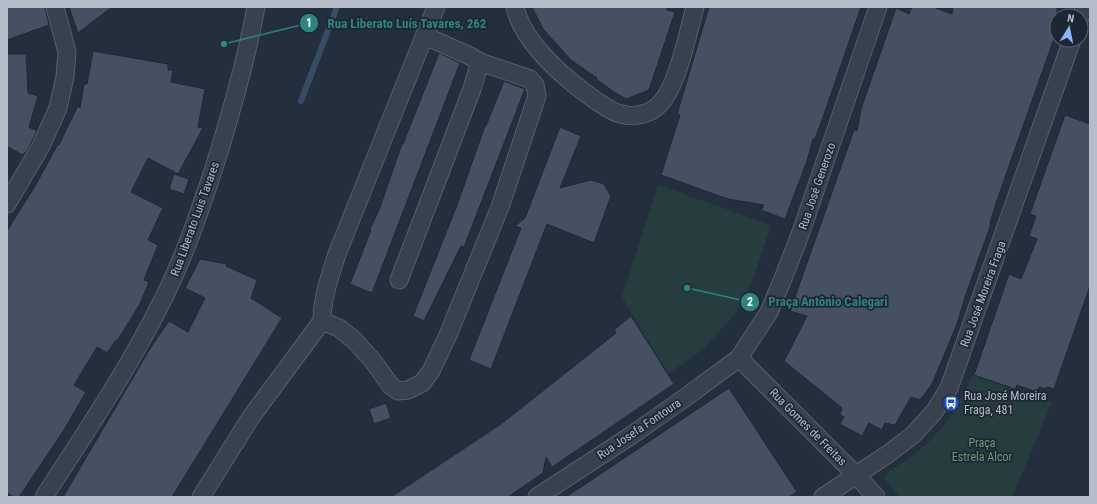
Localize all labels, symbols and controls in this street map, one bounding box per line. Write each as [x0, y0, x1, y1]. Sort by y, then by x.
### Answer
north arrow [1049, 8, 1089, 48]
callout: Rua Liberato Luís Tavares, 262 [299, 11, 495, 36]
text: N [1066, 12, 1075, 26]
text: 1 [306, 16, 312, 30]
text: Rua Liberato Luís Tavares, 262 [328, 16, 487, 31]
street label: Rua José Generozo [796, 141, 838, 231]
street label: Rua Liberato Luis Tavares [168, 160, 222, 278]
street label: Rua José Moreira Fraga [957, 239, 1009, 349]
callout: Praça Antônio Calegari [740, 289, 895, 314]
text: Praça Antônio Calegari [768, 294, 888, 309]
text: 2 [747, 295, 753, 309]
street label: Rua Gomes de Freitas [767, 386, 849, 468]
place label: Rua José Moreira Fraga, 481 [964, 389, 1047, 417]
bus stop icon: Rua José Moreira Fraga, 481 [941, 393, 961, 413]
street label: Rua Josefa Fontoura [595, 396, 684, 462]
park label: Praça Estrela Alcor [952, 436, 1012, 464]

